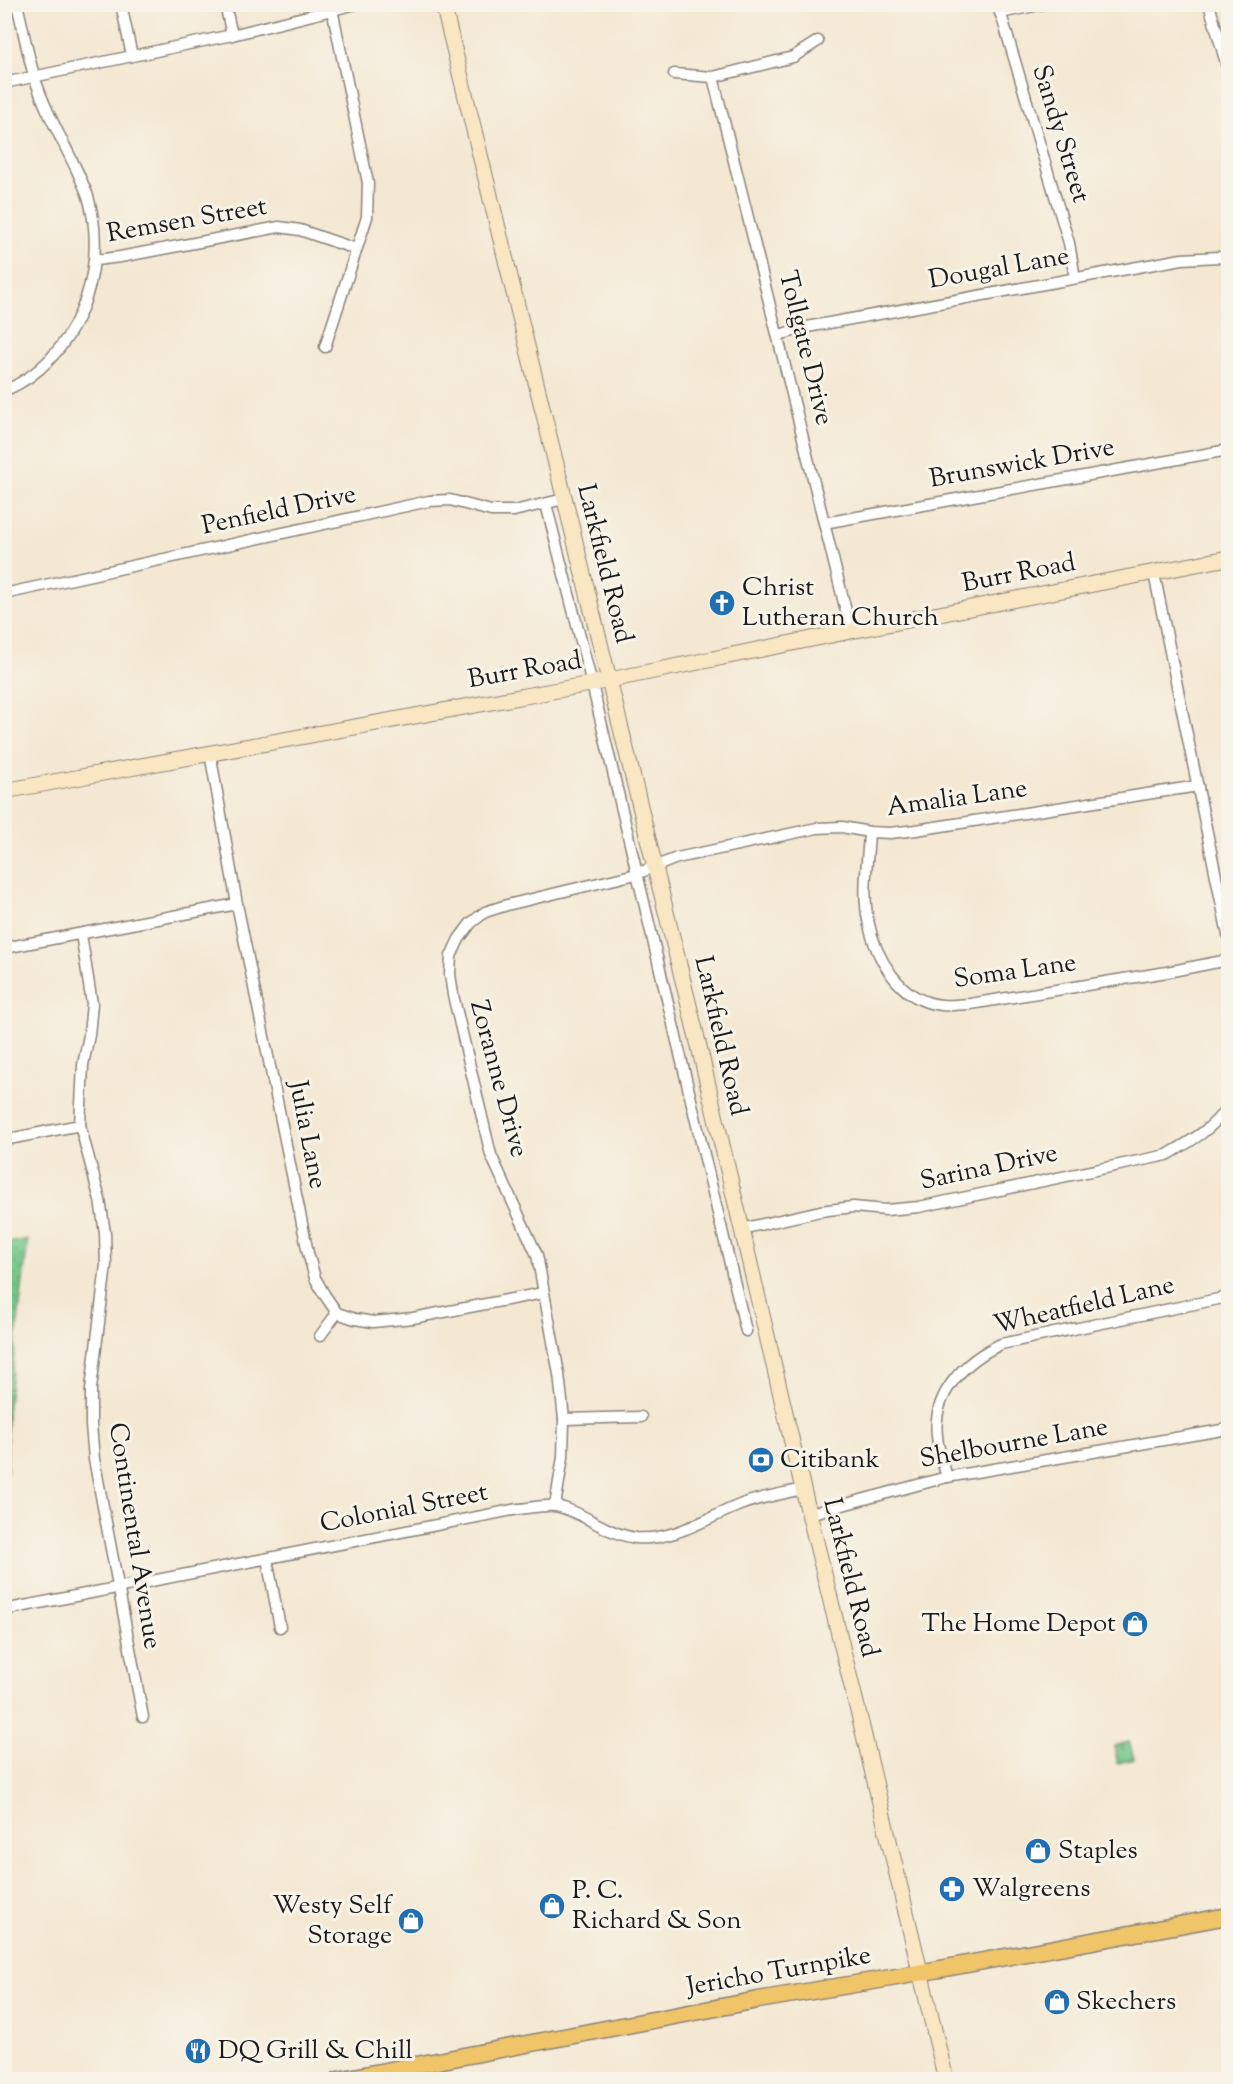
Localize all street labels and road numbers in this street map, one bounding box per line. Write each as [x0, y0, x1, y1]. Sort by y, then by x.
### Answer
street label: Sandy Street [1021, 60, 1099, 208]
street label: Remsen Street [104, 189, 270, 253]
street label: Dougal Lane [926, 238, 1072, 300]
street label: Tollgate Drive [768, 267, 842, 429]
street label: Brunswick Drive [927, 430, 1117, 498]
street label: Penfield Drive [198, 477, 360, 545]
street label: Larkfield Road [566, 481, 642, 648]
street label: Burr Road [959, 545, 1079, 603]
street label: Burr Road [465, 643, 585, 699]
street label: Amalia Lane [884, 771, 1030, 827]
street label: Soma Lane [951, 945, 1079, 999]
street label: Larkfield Road [684, 953, 756, 1120]
street label: Zoranne Drive [459, 996, 537, 1162]
street label: Julia Lane [278, 1076, 336, 1192]
street label: Sarina Drive [917, 1135, 1061, 1201]
street label: Wheatfield Lane [990, 1267, 1178, 1345]
street label: Shelbourne Lane [917, 1409, 1111, 1479]
street label: Continental Avenue [98, 1420, 170, 1652]
street label: Colonial Street [317, 1475, 491, 1543]
street label: Larkfield Road [812, 1495, 888, 1662]
street label: Jericho Turnpike [682, 1938, 874, 2007]

